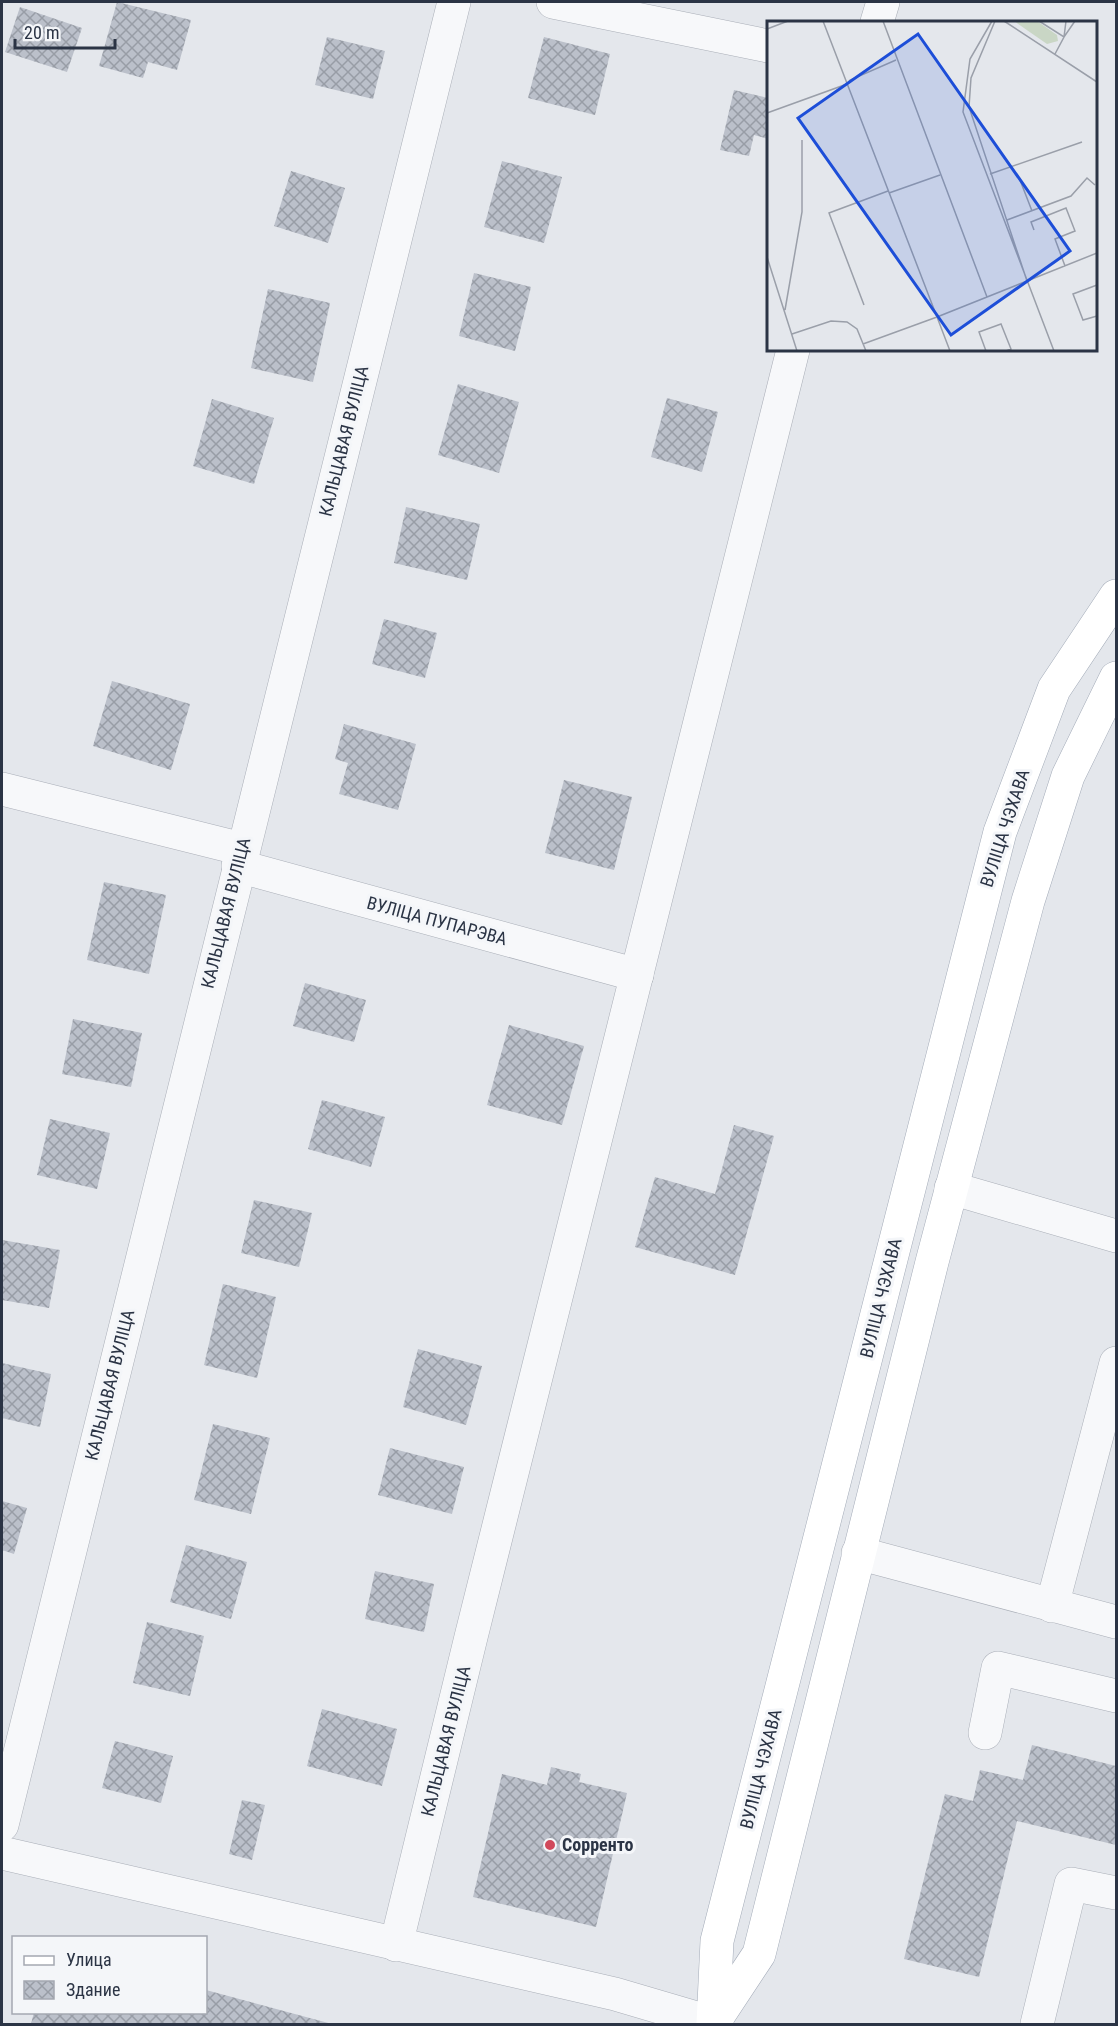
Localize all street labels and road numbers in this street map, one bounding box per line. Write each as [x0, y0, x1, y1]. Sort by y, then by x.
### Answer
street label: КАЛЬЦАВАЯ ВУЛІЦА [315, 363, 373, 519]
street label: ВУЛІЦА ЧЭХАВА [976, 766, 1034, 889]
street label: КАЛЬЦАВАЯ ВУЛІЦА [197, 835, 255, 991]
street label: ВУЛІЦА ПУПАРЭВА [365, 892, 510, 949]
street label: ВУЛІЦА ЧЭХАВА [855, 1235, 906, 1360]
street label: КАЛЬЦАВАЯ ВУЛІЦА [81, 1307, 139, 1463]
street label: КАЛЬЦАВАЯ ВУЛІЦА [417, 1663, 475, 1819]
street label: ВУЛІЦА ЧЭХАВА [735, 1706, 786, 1831]

